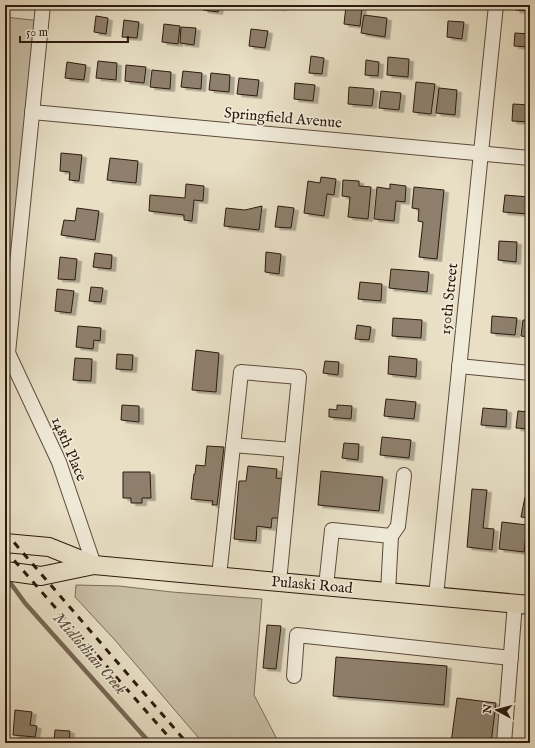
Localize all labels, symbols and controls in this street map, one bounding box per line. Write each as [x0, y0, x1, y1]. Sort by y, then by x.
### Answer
scale bar [20, 18, 128, 44]
text: 50 m [26, 25, 48, 40]
street label: Springfield Avenue [223, 103, 343, 133]
street label: 150th Street [436, 262, 462, 336]
street label: 148th Place [47, 414, 91, 484]
street label: Pulaski Road [271, 572, 354, 598]
water label: Midlothian Creek [48, 609, 131, 700]
north arrow [477, 690, 517, 730]
text: N [480, 703, 496, 715]

